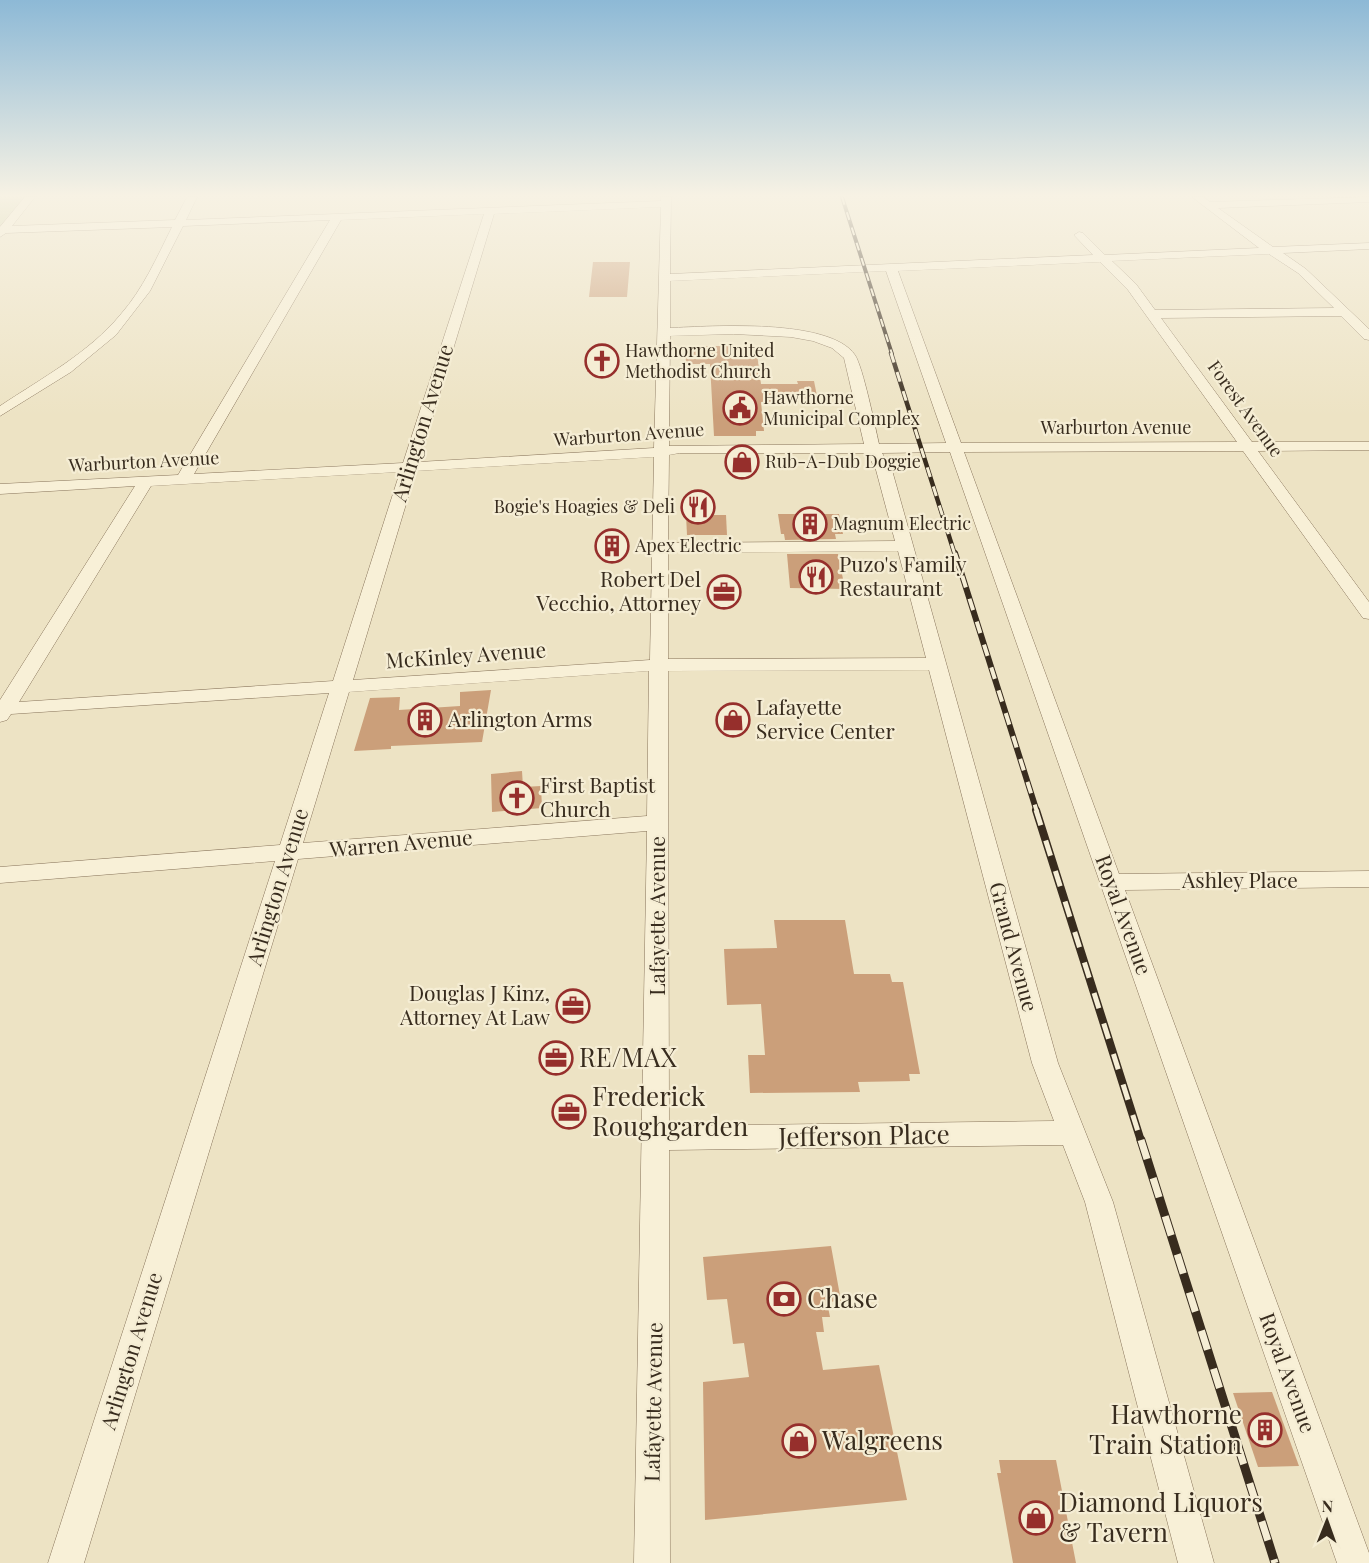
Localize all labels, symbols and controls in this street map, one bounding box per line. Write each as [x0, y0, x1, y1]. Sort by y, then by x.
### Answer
place label: Hawthorne United Methodist Church [625, 338, 775, 383]
street label: Arlington Avenue [384, 340, 458, 505]
church icon: Hawthorne United Methodist Church [584, 343, 620, 379]
street label: Forest Avenue [1203, 355, 1289, 462]
place label: Hawthorne Municipal Complex [763, 385, 921, 430]
public building icon: Hawthorne Municipal Complex [722, 390, 758, 426]
street label: Warburton Avenue [1040, 415, 1191, 439]
street label: Warburton Avenue [552, 417, 705, 451]
shop icon: Rub-A-Dub Doggie [724, 444, 760, 480]
street label: Warburton Avenue [67, 445, 220, 477]
place label: Rub-A-Dub Doggie [765, 449, 921, 473]
restaurant icon: Bogie's Hoagies & Deli [680, 489, 716, 525]
place label: Bogie's Hoagies & Deli [494, 494, 675, 518]
building icon: Magnum Electric [792, 506, 828, 542]
place label: Magnum Electric [833, 511, 971, 535]
building icon: Apex Electric [594, 528, 630, 564]
place label: Apex Electric [634, 533, 742, 557]
place label: Puzo's Family Restaurant [839, 549, 967, 601]
restaurant icon: Puzo's Family Restaurant [798, 559, 834, 595]
place label: Robert Del Vecchio, Attorney [535, 564, 701, 616]
office icon: Robert Del Vecchio, Attorney [706, 574, 742, 610]
street label: McKinley Avenue [385, 634, 547, 674]
place label: Lafayette Service Center [756, 692, 895, 744]
building icon: Arlington Arms [407, 702, 443, 738]
shop icon: Lafayette Service Center [715, 702, 751, 738]
place label: Arlington Arms [447, 704, 592, 732]
place label: First Baptist Church [540, 770, 656, 822]
church icon: First Baptist Church [499, 780, 535, 816]
street label: Arlington Avenue [239, 804, 313, 969]
street label: Warren Avenue [327, 822, 474, 862]
street label: Lafayette Avenue [642, 836, 670, 996]
street label: Royal Avenue [1090, 850, 1160, 978]
street label: Ashley Place [1181, 865, 1298, 893]
street label: Grand Avenue [984, 879, 1046, 1014]
place label: Douglas J Kinz, Attorney At Law [399, 978, 551, 1030]
office icon: Douglas J Kinz, Attorney At Law [555, 988, 591, 1024]
place label: RE/MAX [579, 1039, 677, 1074]
office icon: RE/MAX [538, 1040, 574, 1076]
place label: Frederick Roughgarden [592, 1078, 749, 1143]
office icon: Frederick Roughgarden [551, 1094, 587, 1130]
street label: Jefferson Place [777, 1116, 950, 1154]
street label: Arlington Avenue [93, 1268, 167, 1433]
place label: Chase [807, 1280, 878, 1315]
bank icon: Chase [766, 1281, 802, 1317]
street label: Royal Avenue [1254, 1308, 1324, 1436]
street label: Lafayette Avenue [637, 1322, 667, 1482]
place label: Hawthorne Train Station [1089, 1396, 1242, 1461]
building icon: Hawthorne Train Station [1247, 1412, 1283, 1448]
place label: Walgreens [821, 1422, 943, 1457]
shop icon: Walgreens [781, 1423, 817, 1459]
place label: Diamond Liquors & Tavern [1059, 1484, 1263, 1549]
north arrow [1297, 1491, 1357, 1551]
text: N [1321, 1495, 1334, 1516]
shop icon: Diamond Liquors & Tavern [1018, 1500, 1054, 1536]

